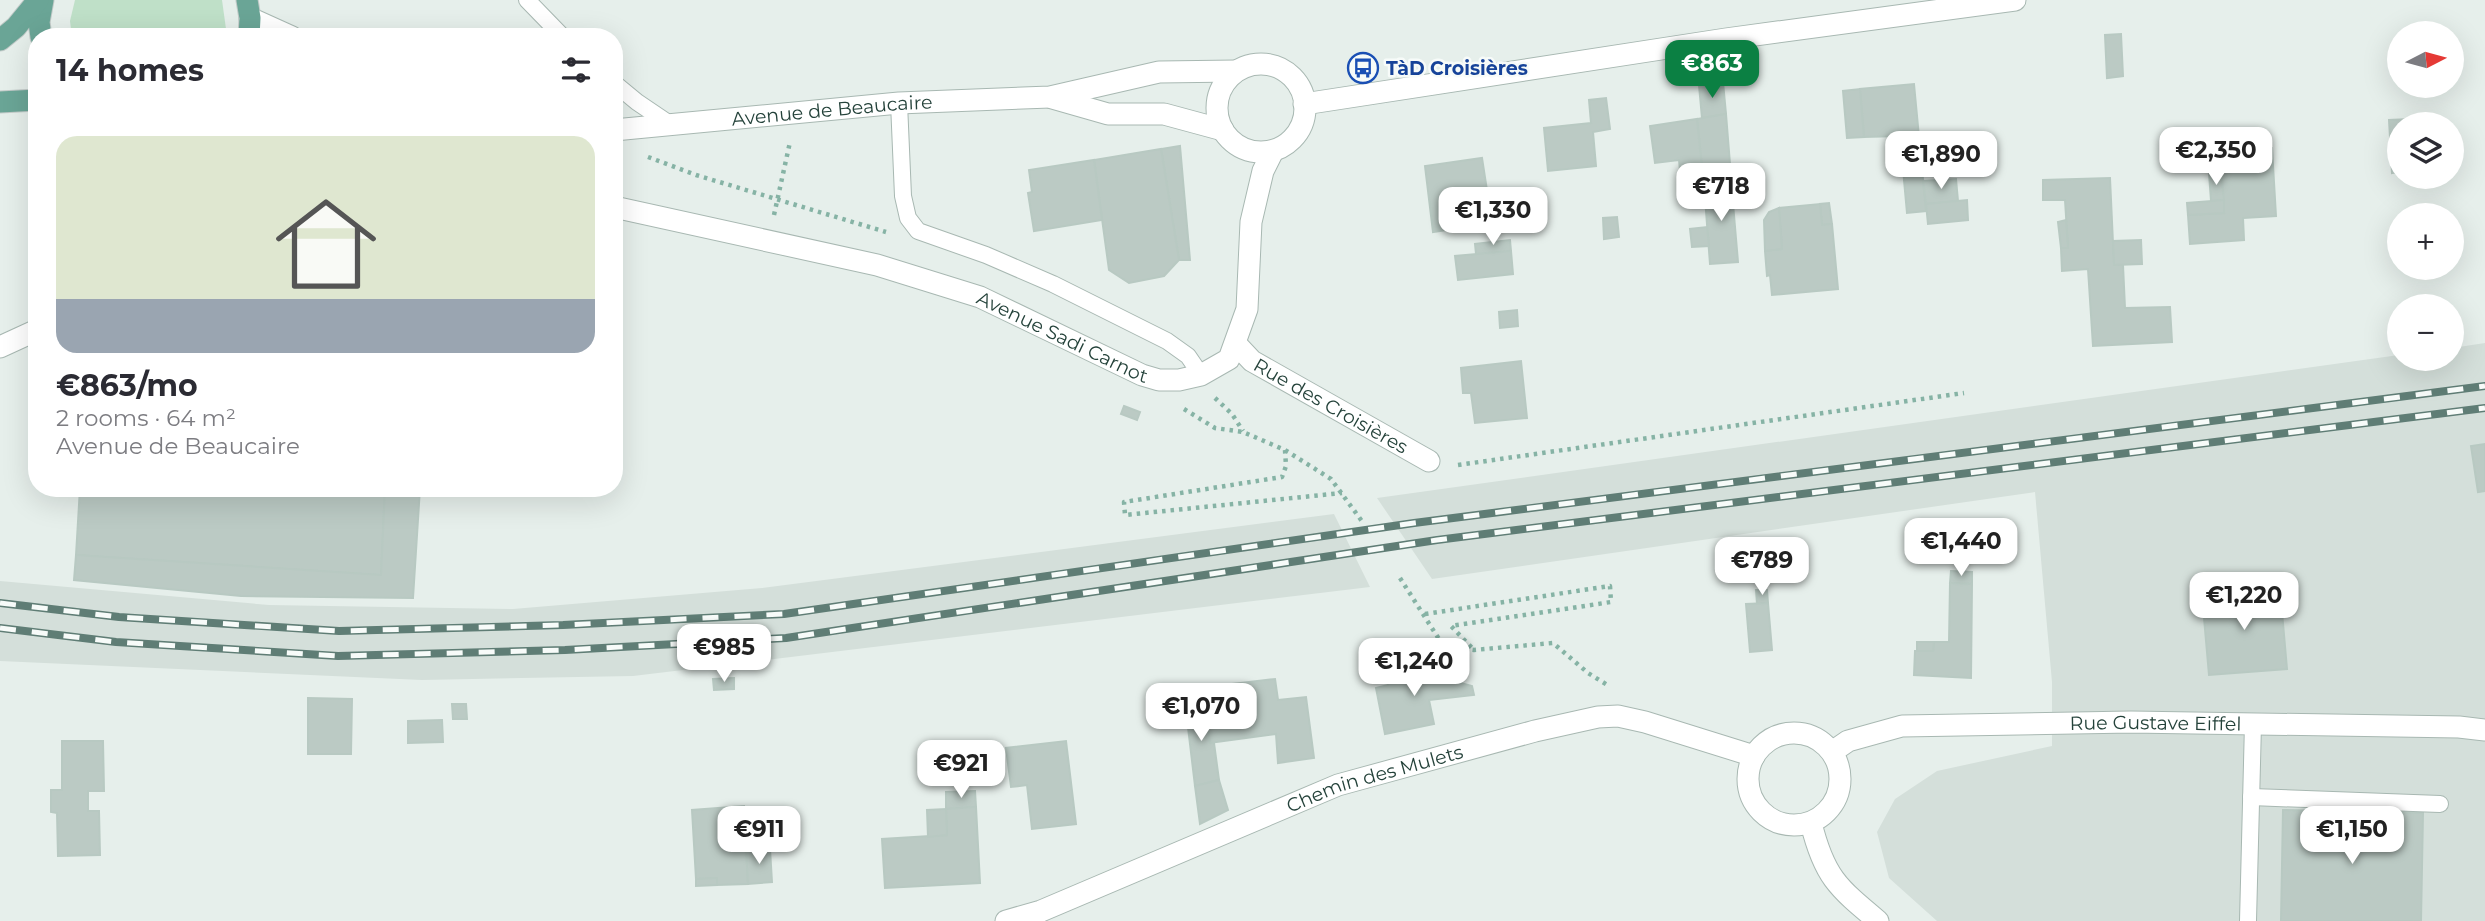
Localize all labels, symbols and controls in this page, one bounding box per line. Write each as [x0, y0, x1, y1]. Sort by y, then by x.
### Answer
north arrow [2387, 21, 2464, 98]
map controls [2387, 21, 2464, 371]
pin: €863 [1671, 41, 1753, 100]
text: €863 [1681, 49, 1743, 77]
icon: filters [557, 51, 595, 89]
bus stop icon: TàD Croisières [1346, 51, 1380, 85]
text: 14 homes [56, 52, 204, 89]
place label: TàD Croisières [1386, 57, 1528, 80]
street label: Avenue de Beaucaire [731, 91, 933, 131]
button: layers [2387, 112, 2464, 189]
pin: €2,350 [2159, 128, 2273, 187]
pin: €1,890 [1884, 132, 1998, 191]
text: €2,350 [2175, 136, 2257, 164]
text: €1,890 [1901, 140, 1981, 168]
pin: €718 [1680, 164, 1762, 223]
text: €718 [1692, 172, 1750, 200]
icon: home [263, 181, 389, 307]
pin: €1,330 [1436, 188, 1550, 247]
text: €1,330 [1455, 196, 1531, 224]
button: + [2387, 203, 2464, 280]
street label: Avenue Sadi Carnot [973, 286, 1151, 388]
button: − [2387, 294, 2464, 371]
street label: Rue des Croisières [1249, 353, 1412, 459]
text: €863/mo [56, 367, 198, 404]
text: 2 rooms · 64 m² [56, 404, 236, 432]
text: Avenue de Beaucaire [56, 432, 300, 460]
pin: €1,440 [1904, 518, 2018, 578]
text: €1,440 [1920, 527, 2002, 555]
pin: €789 [1721, 538, 1803, 597]
text: €789 [1731, 546, 1793, 574]
pin: €1,220 [2187, 572, 2301, 632]
text: €1,220 [2206, 581, 2282, 609]
pin: €985 [683, 624, 765, 684]
text: €985 [693, 633, 755, 661]
pin: €1,240 [1357, 638, 1471, 698]
text: €1,240 [1375, 647, 1453, 675]
pin: €1,070 [1144, 684, 1258, 743]
text: €1,070 [1162, 692, 1240, 720]
street label: Rue Gustave Eiffel [2069, 711, 2242, 736]
pin: €921 [920, 740, 1002, 800]
street label: Chemin des Mulets [1283, 740, 1466, 818]
text: €921 [933, 749, 989, 777]
pin: €911 [718, 806, 800, 866]
pin: €1,150 [2295, 806, 2409, 866]
text: €911 [733, 815, 785, 843]
text: €1,150 [2316, 815, 2388, 843]

